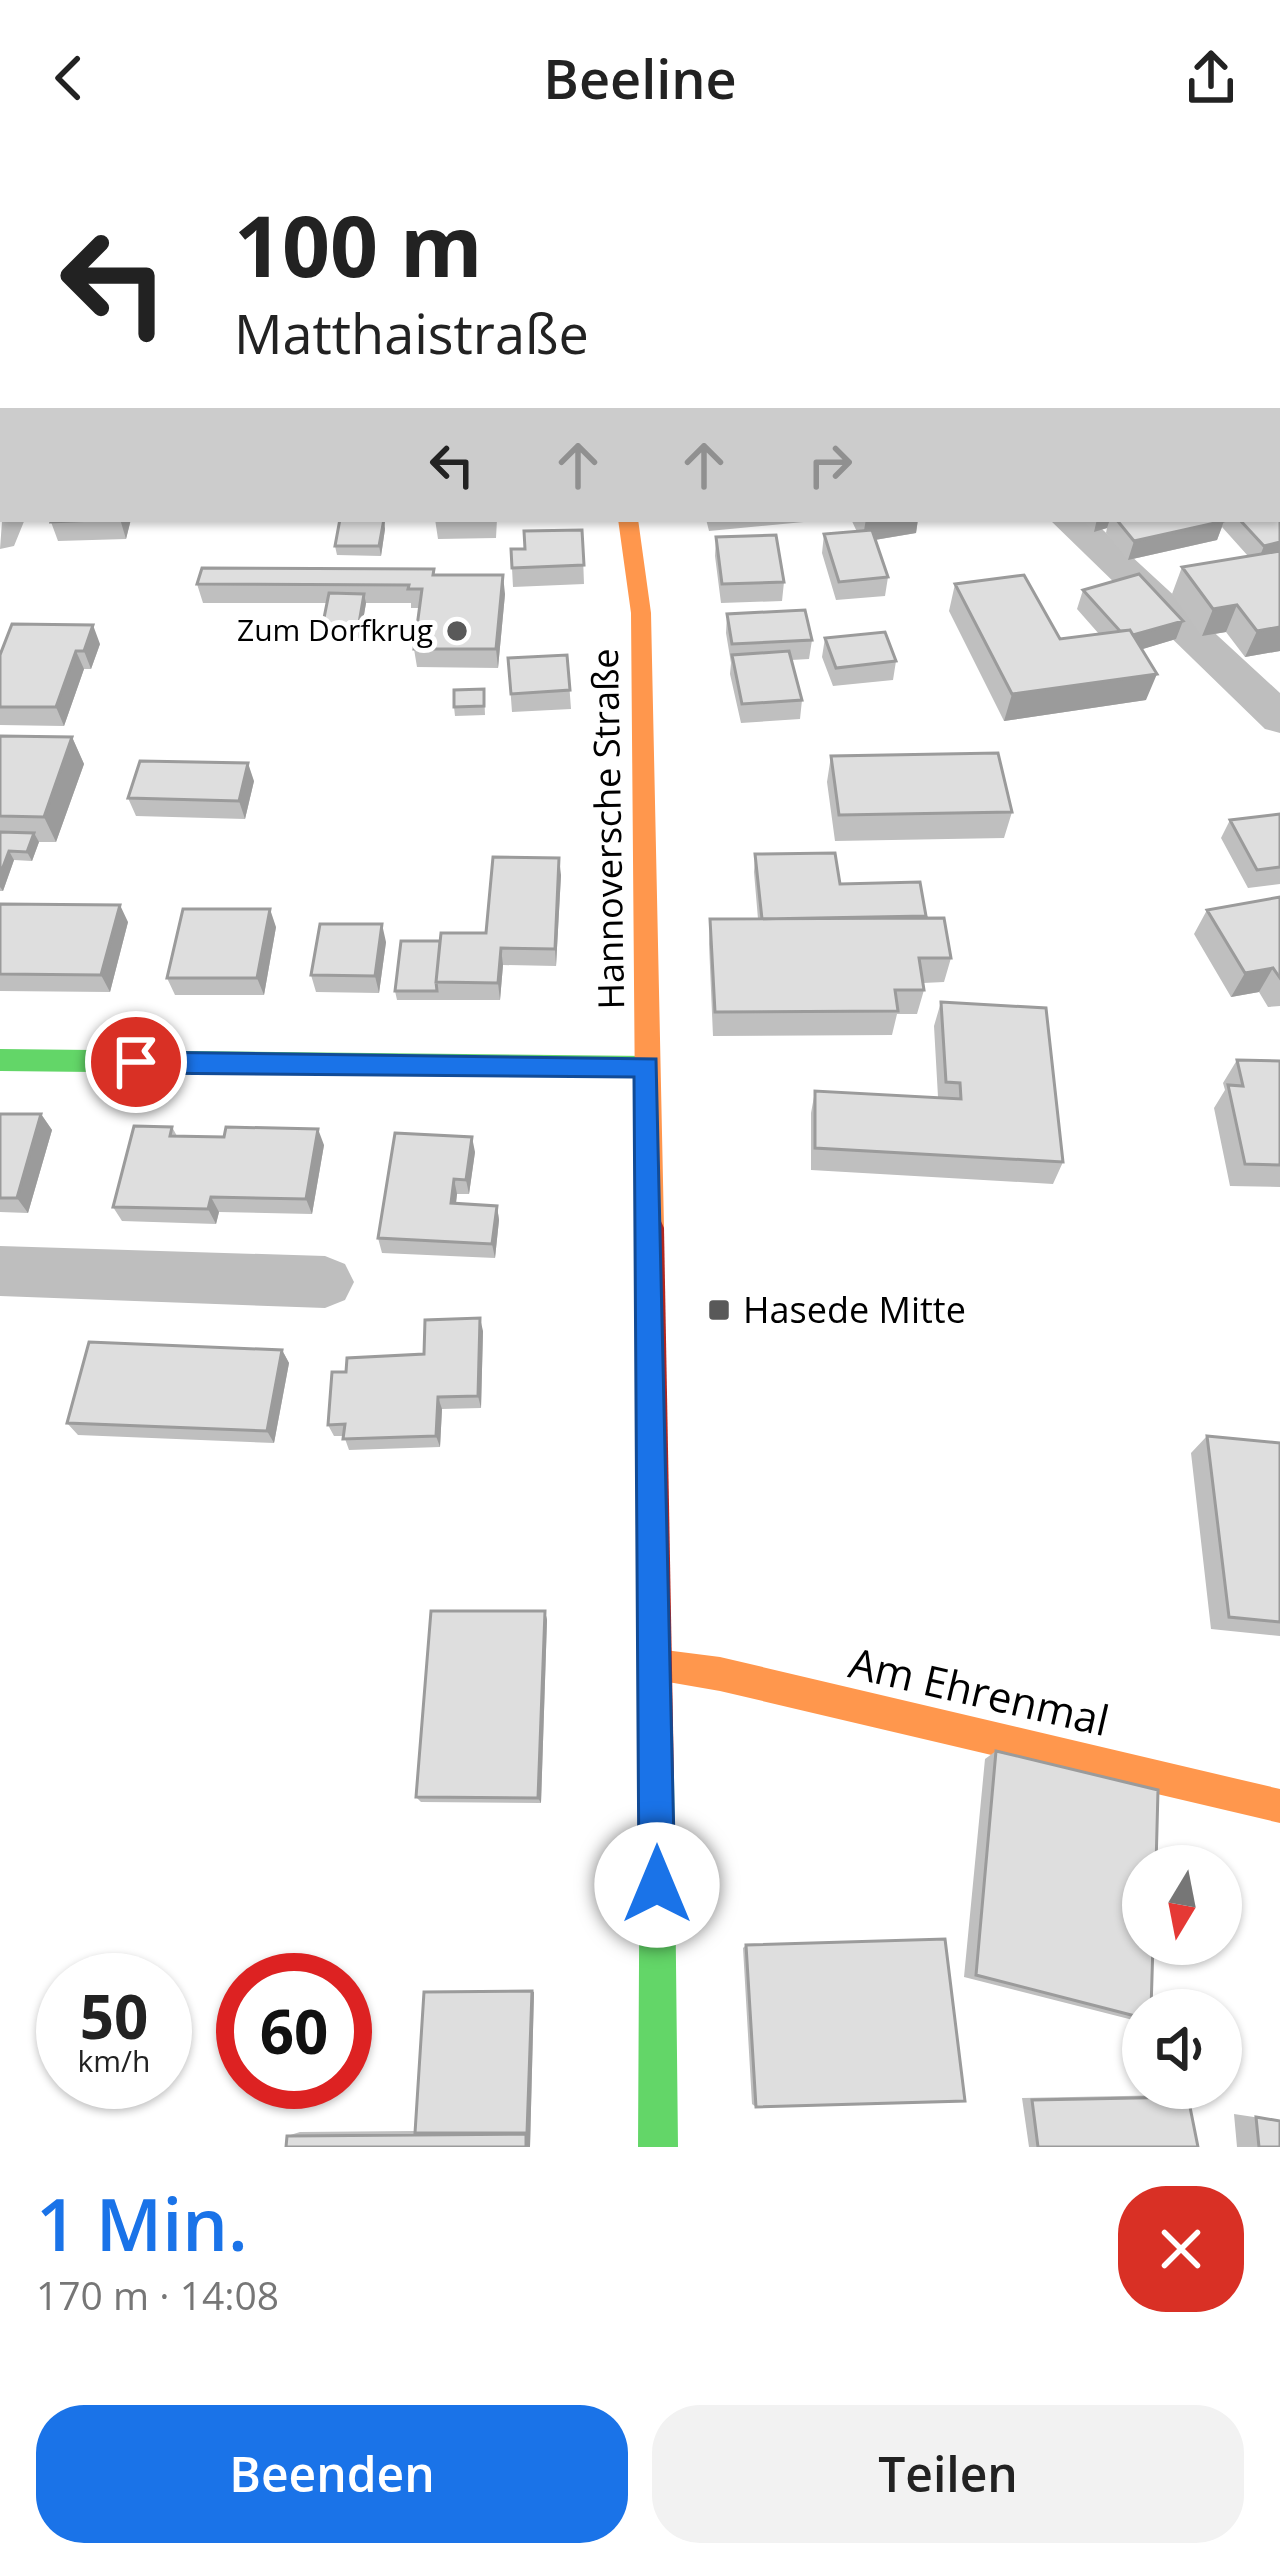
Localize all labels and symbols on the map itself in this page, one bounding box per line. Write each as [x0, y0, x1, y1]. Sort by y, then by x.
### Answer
place label: Zum Dorfkrug [237, 609, 433, 650]
marker: Zum Dorfkrug [444, 618, 470, 644]
street label: Hannoversche Straße [580, 648, 635, 1010]
pin [85, 1011, 187, 1113]
place label: Hasede Mitte [743, 1285, 966, 1334]
marker: Hasede Mitte [706, 1297, 732, 1323]
street label: Am Ehrenmal [844, 1633, 1115, 1748]
position arrow [594, 1822, 720, 1948]
north arrow [1122, 1845, 1242, 1965]
speed limit sign: 60 [216, 1953, 372, 2109]

